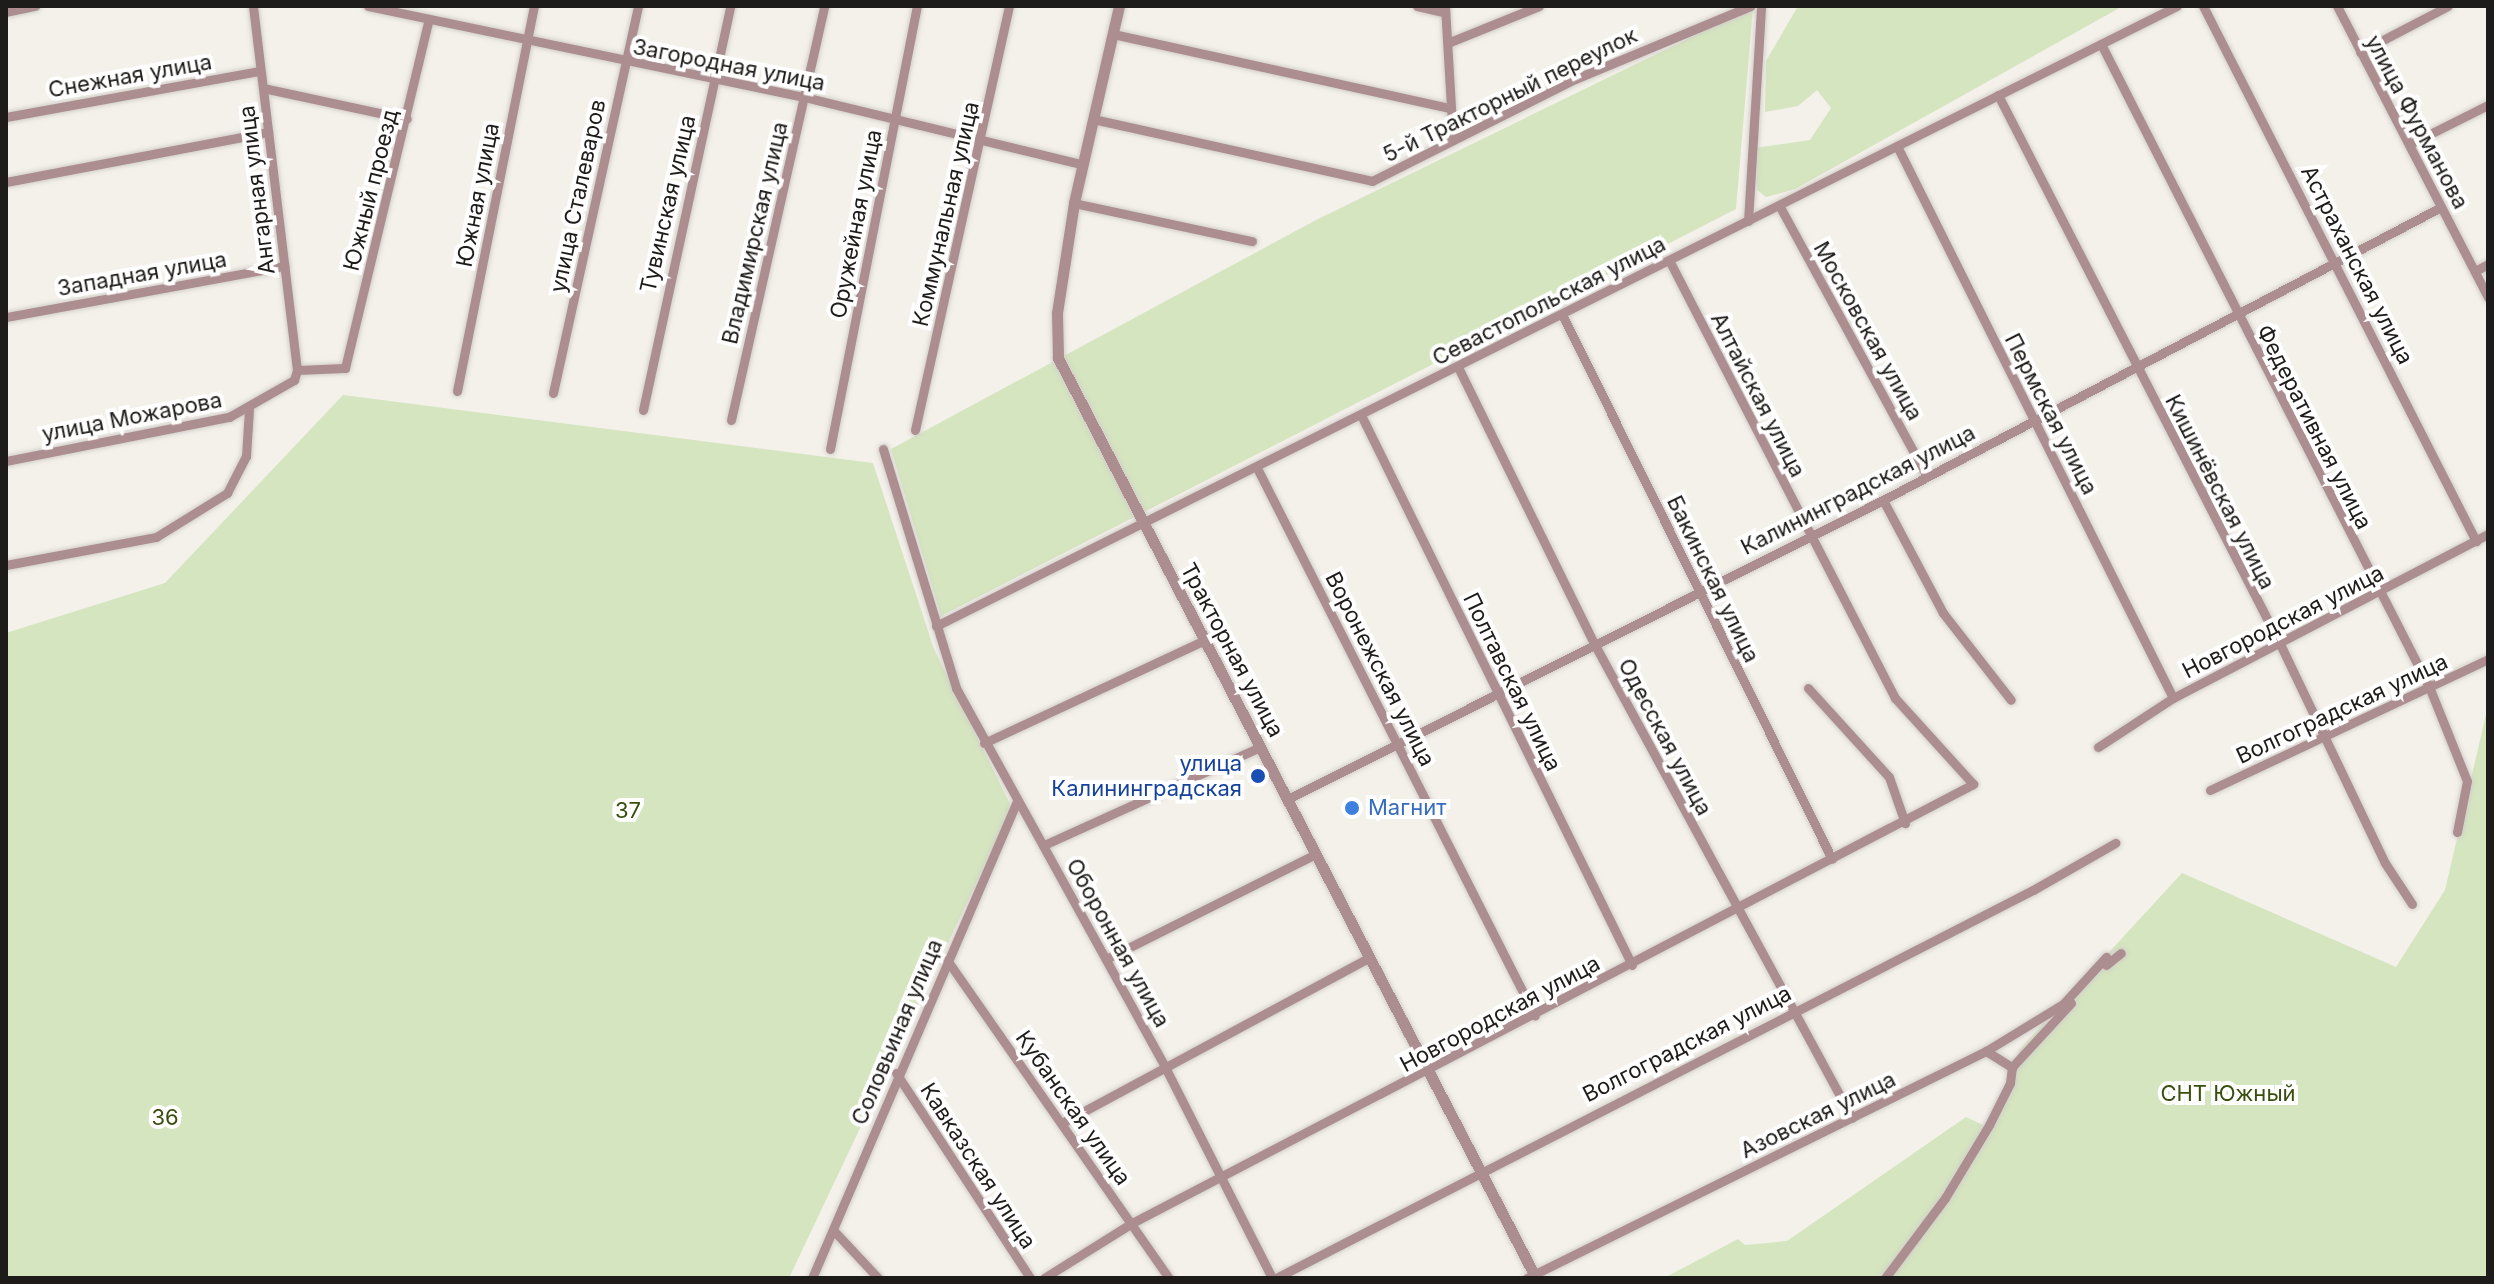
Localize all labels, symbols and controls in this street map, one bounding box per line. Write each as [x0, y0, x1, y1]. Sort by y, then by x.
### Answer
street label: 5-й Тракторный переулок [1379, 22, 1641, 168]
street label: улица Фурманова [2360, 31, 2474, 213]
street label: Загородная улица [631, 33, 827, 97]
street label: Снежная улица [46, 49, 214, 103]
street label: улица Сталеваров [545, 97, 611, 295]
street label: Коммунальная улица [907, 99, 985, 329]
street label: Ангарная улица [234, 104, 280, 276]
street label: Южный проезд [338, 106, 404, 274]
street label: Тувинская улица [635, 113, 701, 295]
street label: Владимирская улица [717, 119, 793, 347]
street label: Южная улица [451, 121, 505, 269]
street label: Оружейная улица [825, 127, 887, 321]
street label: Астраханская улица [2295, 161, 2419, 369]
street label: Севастопольская улица [1428, 231, 1670, 371]
street label: Московская улица [1808, 237, 1928, 425]
street label: Западная улица [55, 246, 229, 302]
street label: Алтайская улица [1705, 308, 1811, 482]
street label: Федеративная улица [2251, 320, 2377, 534]
street label: Пермская улица [1999, 329, 2103, 499]
street label: улица Можарова [40, 387, 224, 447]
street label: Кишинёвская улица [2159, 390, 2281, 594]
street label: Калининградская улица [1736, 419, 1980, 561]
street label: Бакинская улица [1661, 491, 1765, 667]
street label: Тракторная улица [1175, 558, 1289, 742]
street label: Новгородская улица [2178, 560, 2388, 684]
street label: Воронежская улица [1320, 567, 1440, 771]
street label: Полтавская улица [1457, 589, 1567, 775]
street label: Волгоградская улица [2232, 648, 2452, 770]
street label: Одесская улица [1613, 654, 1717, 820]
place label: улица Калининградская [1051, 750, 1242, 802]
marker: улица Калининградская [1249, 767, 1267, 785]
place label: Магнит [1368, 795, 1446, 821]
park label: 37 [615, 798, 641, 824]
marker: Магнит [1343, 799, 1361, 817]
street label: Оборонная улица [1061, 854, 1175, 1032]
street label: Соловьиная улица [846, 935, 948, 1129]
street label: Новгородская улица [1396, 950, 1604, 1078]
street label: Волгоградская улица [1578, 980, 1796, 1108]
street label: Кубанская улица [1010, 1026, 1136, 1190]
street label: Азовская улица [1736, 1066, 1900, 1164]
street label: Кавказская улица [915, 1078, 1041, 1254]
park label: СНТ Южный [2160, 1081, 2296, 1107]
park label: 36 [151, 1105, 179, 1131]

